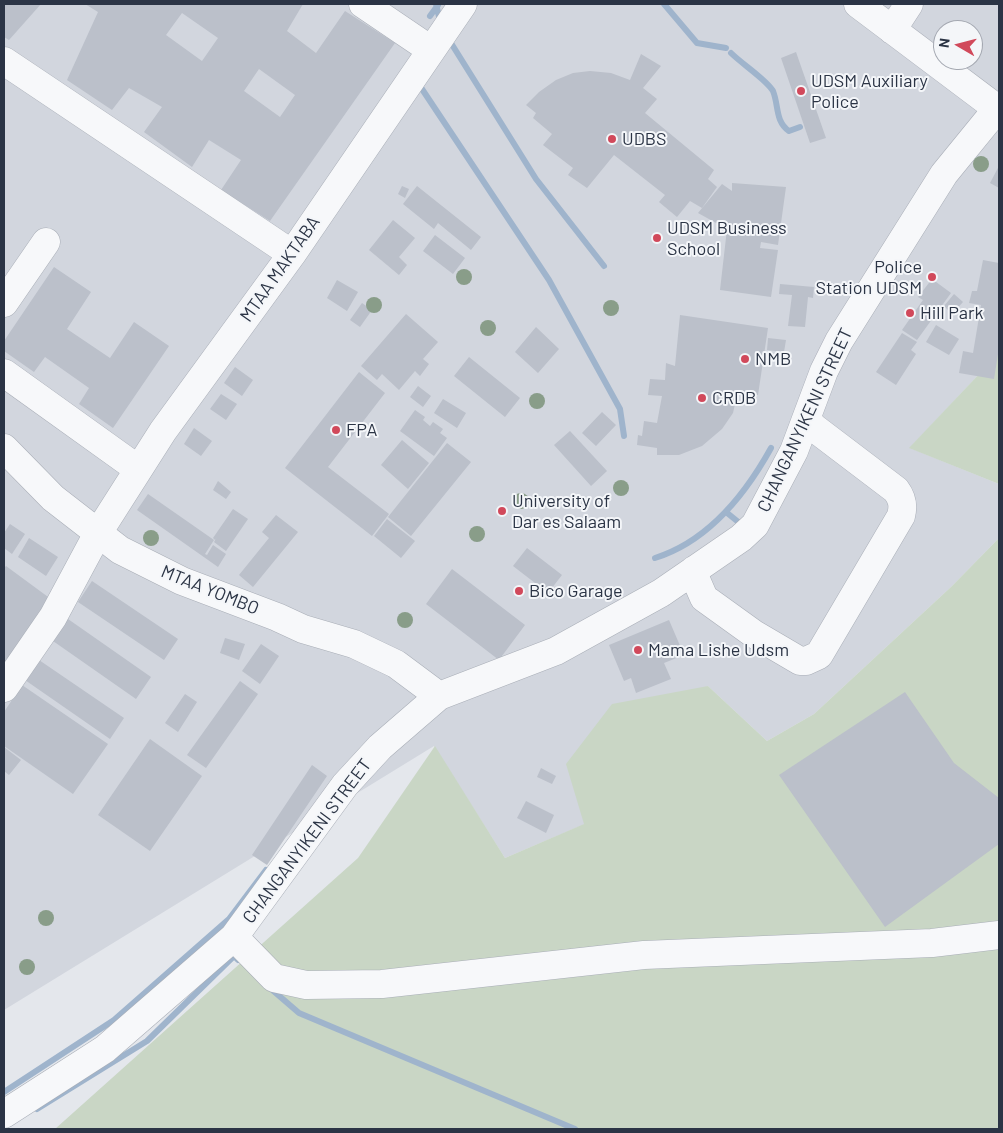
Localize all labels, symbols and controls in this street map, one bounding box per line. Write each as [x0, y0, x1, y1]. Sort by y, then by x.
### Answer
north arrow [933, 20, 983, 70]
text: N [935, 37, 953, 49]
place label: UDSM Auxiliary Police [811, 70, 928, 112]
marker: UDSM Auxiliary Police [795, 85, 807, 97]
place label: UDBS [622, 128, 667, 150]
marker: UDBS [606, 133, 618, 145]
street label: MTAA MAKTABA [236, 212, 324, 326]
place label: UDSM Business School [667, 217, 787, 260]
marker: UDSM Business School [651, 232, 663, 244]
place label: Police Station UDSM [815, 256, 922, 298]
marker: Police Station UDSM [926, 271, 938, 283]
place label: Hill Park [920, 302, 984, 324]
marker: Hill Park [904, 307, 916, 319]
street label: CHANGANYIKENI STREET [753, 325, 857, 515]
place label: NMB [755, 348, 791, 370]
marker: NMB [739, 353, 751, 365]
place label: CRDB [712, 387, 756, 409]
marker: CRDB [696, 392, 708, 404]
place label: FPA [346, 419, 377, 441]
marker: FPA [330, 424, 342, 436]
place label: University of Dar es Salaam [512, 490, 621, 532]
marker: University of Dar es Salaam [496, 505, 508, 517]
street label: MTAA YOMBO [158, 561, 262, 619]
place label: Bico Garage [529, 580, 623, 602]
marker: Bico Garage [513, 585, 525, 597]
place label: Mama Lishe Udsm [648, 639, 789, 661]
marker: Mama Lishe Udsm [632, 644, 644, 656]
street label: CHANGANYIKENI STREET [238, 754, 376, 928]

